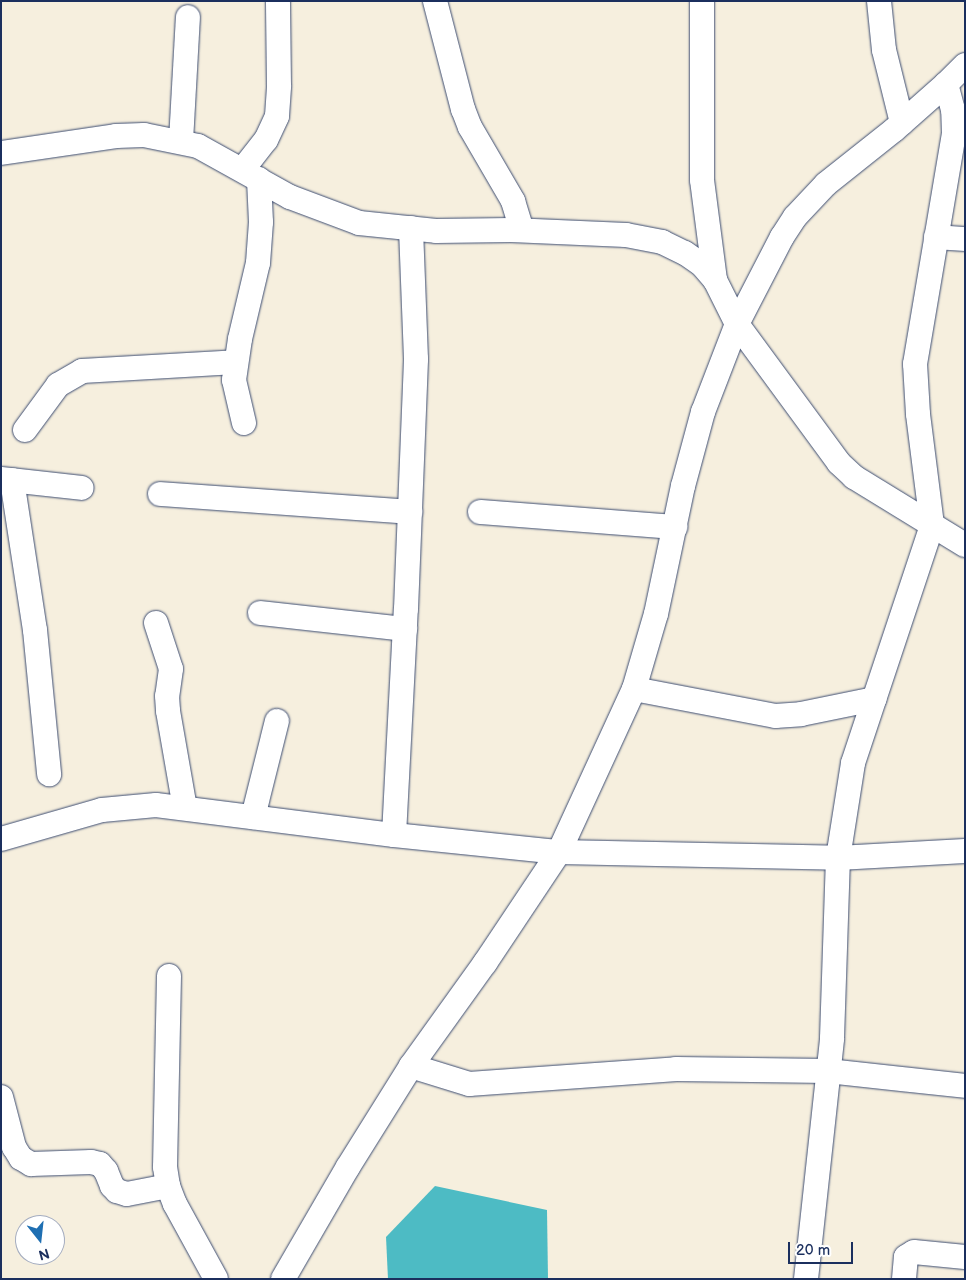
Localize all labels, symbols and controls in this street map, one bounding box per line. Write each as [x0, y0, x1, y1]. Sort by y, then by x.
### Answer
north arrow [15, 1215, 65, 1265]
scale bar [791, 1232, 856, 1264]
text: 20 m [796, 1241, 830, 1260]
text: N [37, 1244, 51, 1264]

